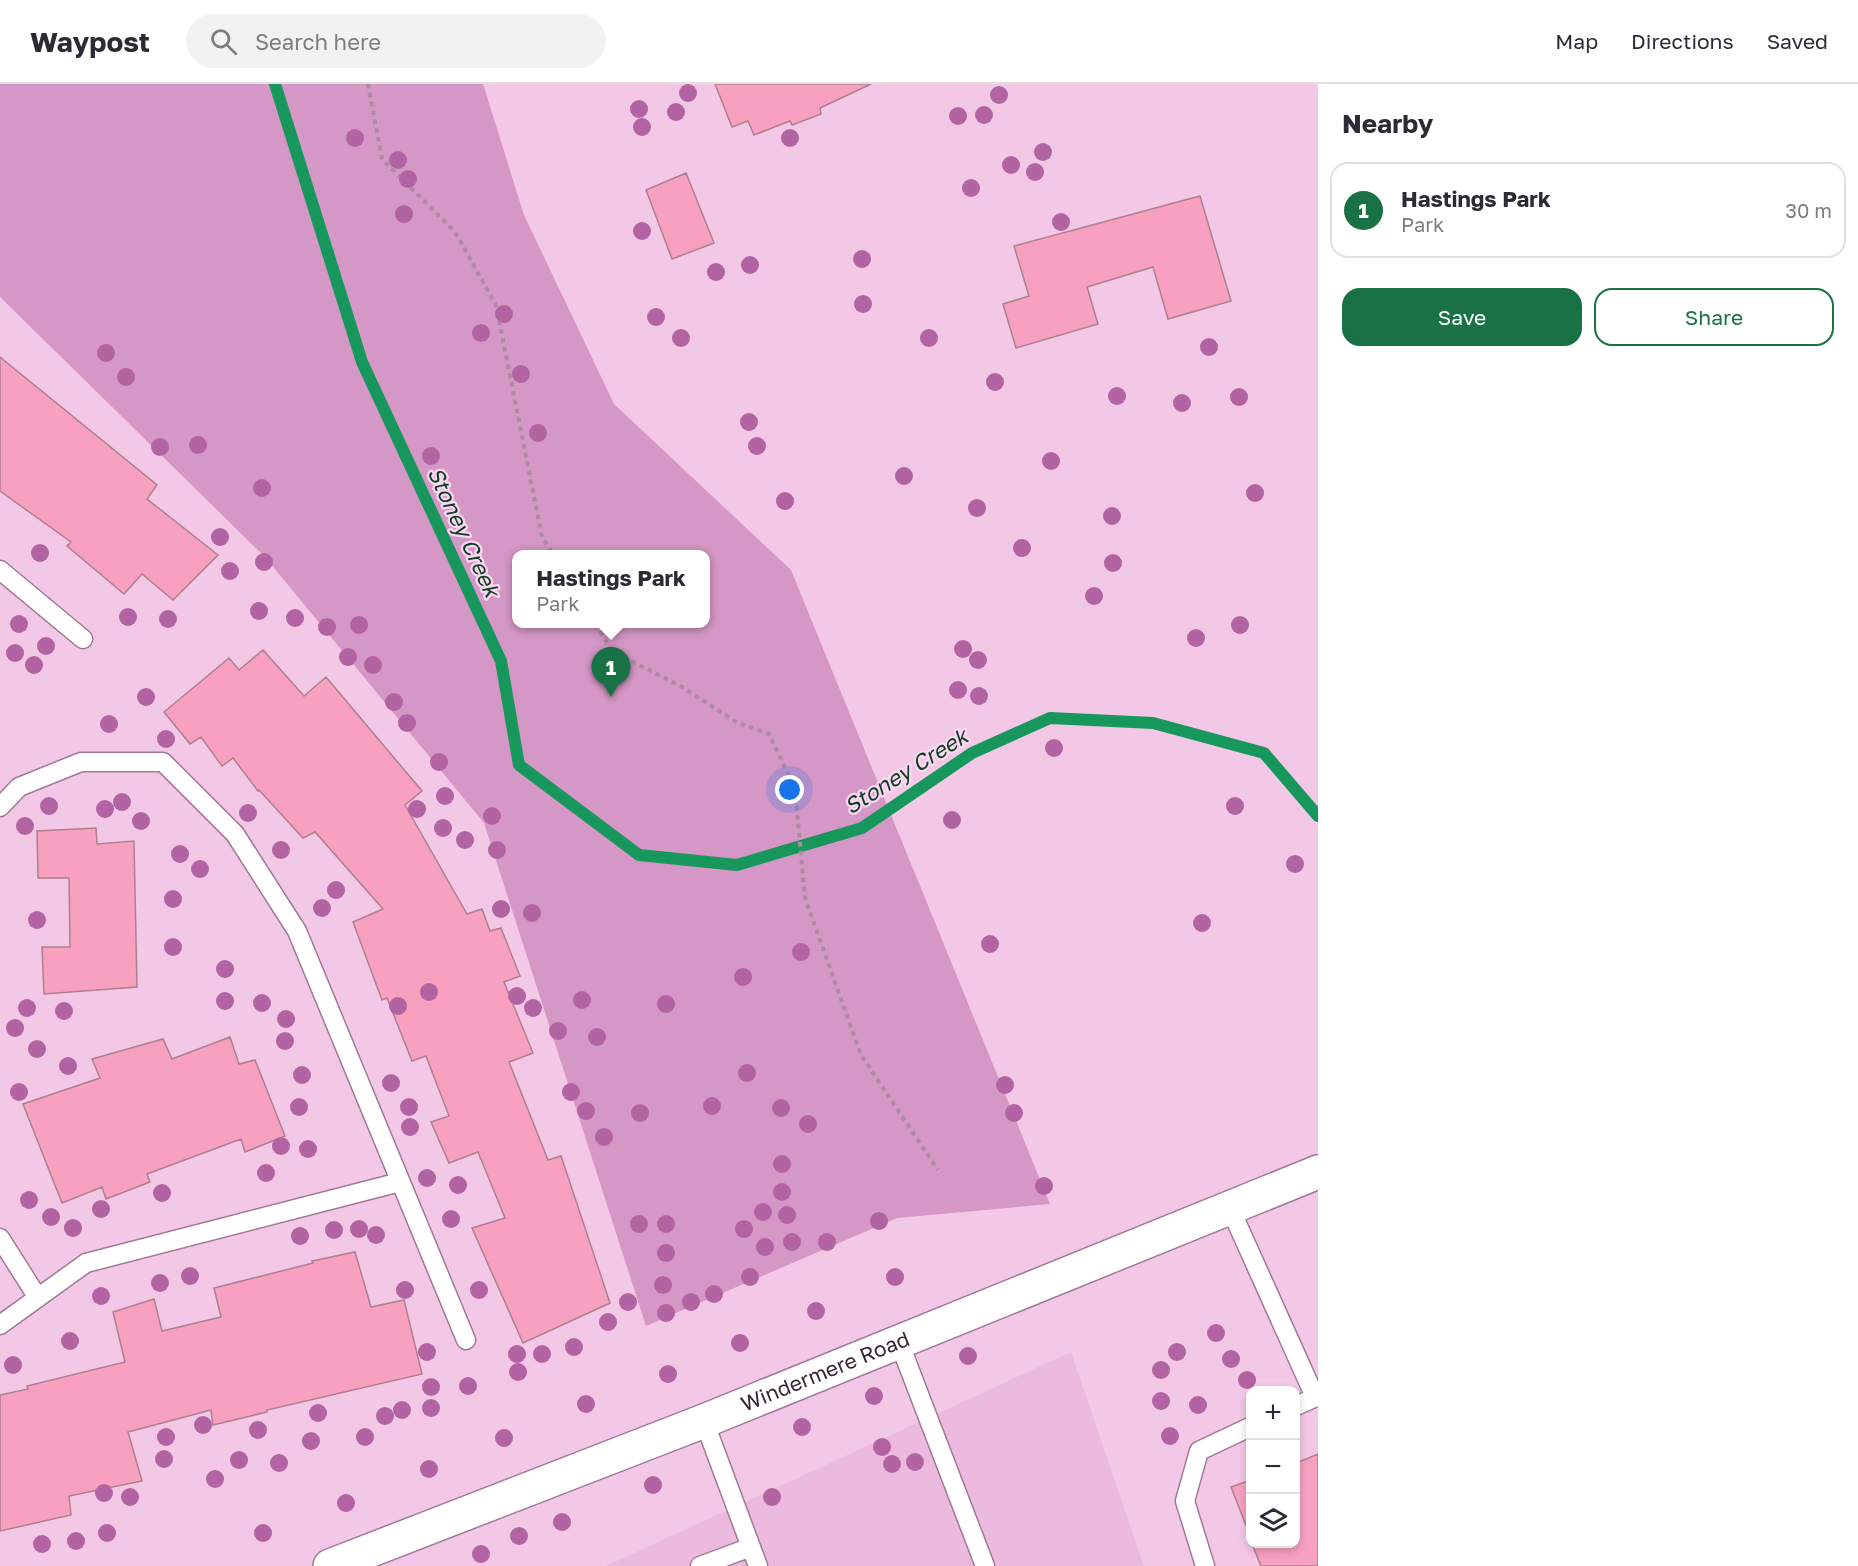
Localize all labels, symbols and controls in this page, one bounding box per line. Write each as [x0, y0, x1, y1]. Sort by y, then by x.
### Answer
search box [186, 14, 606, 68]
text: Waypost [30, 25, 150, 58]
icon: search [207, 25, 240, 58]
text: Search here [255, 28, 381, 55]
text: Map [1555, 28, 1598, 54]
text: Directions [1631, 28, 1734, 54]
text: Saved [1767, 28, 1828, 54]
text: Nearby [1342, 108, 1433, 139]
text: Hastings Park [1401, 185, 1551, 212]
text: 1 [1358, 198, 1369, 222]
text: 30 m [1785, 198, 1832, 222]
text: Park [1401, 212, 1444, 236]
button: Save [1342, 288, 1582, 346]
button: Share [1594, 288, 1834, 346]
water label: Stoney Creek [423, 462, 507, 604]
popup [512, 550, 710, 628]
text: Hastings Park [536, 564, 686, 591]
text: Park [536, 591, 579, 615]
pin: 1 [592, 648, 630, 697]
water label: Stoney Creek [839, 721, 975, 819]
your location [775, 775, 804, 804]
street label: Windermere Road [737, 1325, 913, 1417]
map controls [1246, 1386, 1300, 1548]
button: + [1246, 1386, 1300, 1440]
button: − [1246, 1440, 1300, 1494]
button: layers [1246, 1494, 1300, 1548]

